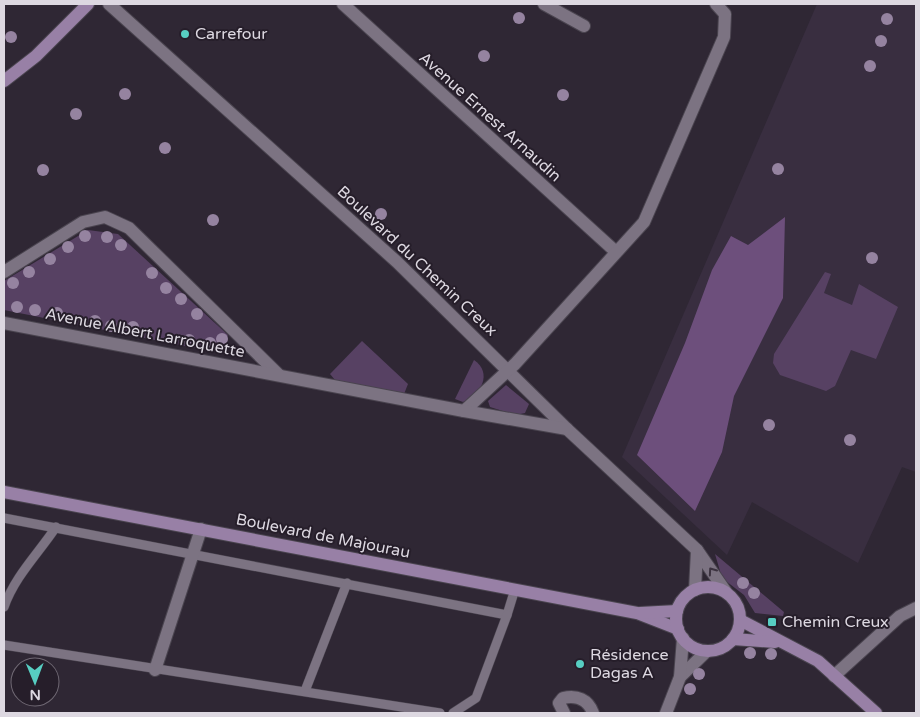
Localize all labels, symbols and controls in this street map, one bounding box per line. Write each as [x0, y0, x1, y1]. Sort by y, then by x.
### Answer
place label: Carrefour [195, 24, 268, 44]
marker: Carrefour [179, 28, 191, 40]
street label: Avenue Ernest Arnaudin [415, 48, 565, 186]
street label: Boulevard du Chemin Creux [333, 182, 501, 340]
street label: Avenue Albert Larroquette [44, 304, 246, 362]
street label: Boulevard de Majourau [234, 509, 412, 563]
one-way arrow [709, 567, 718, 577]
place label: Chemin Creux [782, 612, 889, 632]
marker: Chemin Creux [766, 616, 778, 628]
place label: Résidence Dagas A [590, 645, 669, 683]
north arrow [10, 657, 60, 707]
marker: Résidence Dagas A [574, 658, 586, 670]
text: N [29, 686, 41, 703]

